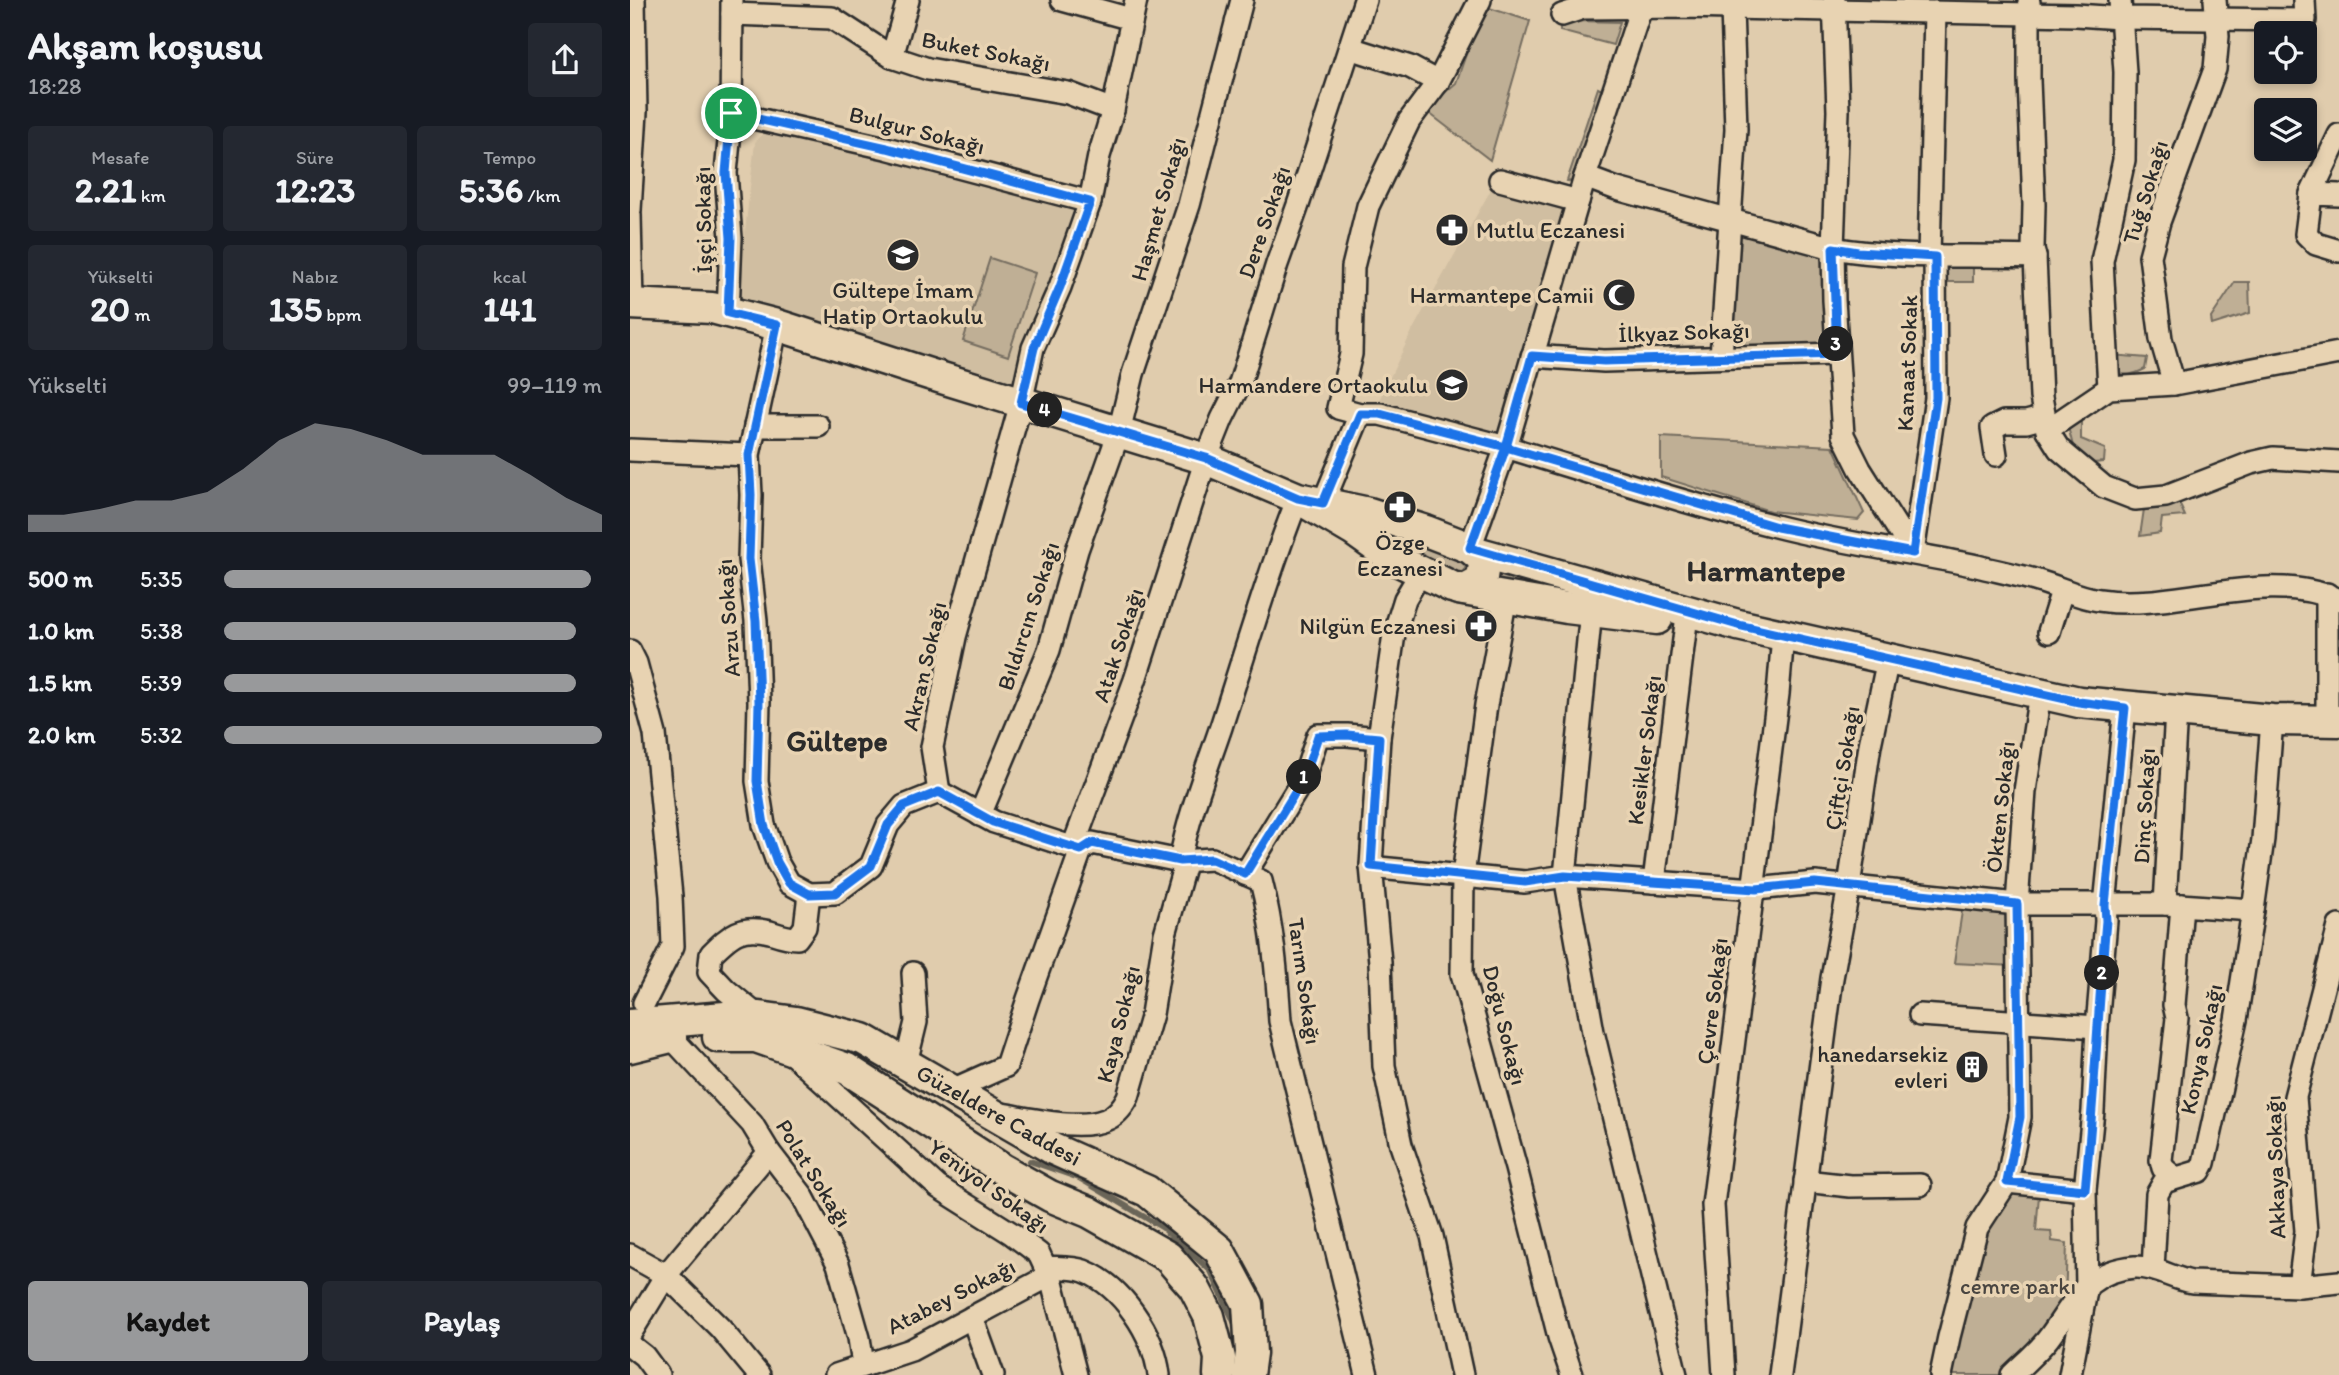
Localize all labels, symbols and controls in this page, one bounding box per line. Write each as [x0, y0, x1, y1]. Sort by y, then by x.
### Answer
map controls [2254, 21, 2317, 161]
button: locate [2254, 21, 2317, 84]
text: Akşam koşusu [28, 23, 263, 69]
button: share [528, 23, 602, 97]
street label: Buket Sokağı [919, 25, 1053, 77]
text: 18:28 [28, 72, 82, 100]
pin [701, 83, 761, 143]
icon: arrive [712, 94, 750, 132]
button: layers [2254, 98, 2317, 161]
street label: Bulgur Sokağı [846, 100, 988, 160]
street label: Haşmet Sokağı [1124, 134, 1192, 284]
street label: Tuğ Sokağı [2116, 137, 2174, 247]
text: Mesafe [91, 146, 149, 169]
text: Süre [296, 146, 334, 169]
text: Tempo [483, 146, 536, 169]
street label: Dere Sokağı [1232, 162, 1296, 282]
street label: İşçi Sokağı [688, 166, 718, 274]
text: 2.21 [75, 169, 136, 211]
text: 12:23 [275, 169, 355, 211]
text: 5:36 [459, 169, 523, 211]
text: km [136, 184, 166, 207]
text: /km [523, 184, 561, 207]
pharmacy icon: Mutlu Eczanesi [1433, 211, 1471, 249]
place label: Mutlu Eczanesi [1476, 216, 1625, 244]
school or university icon: Gültepe İmam Hatip Ortaokulu [884, 236, 922, 274]
text: Yükselti [88, 265, 153, 288]
text: Nabız [292, 265, 338, 288]
text: kcal [493, 265, 527, 288]
place label: Gültepe İmam Hatip Ortaokulu [823, 276, 984, 330]
mosque icon: Harmantepe Camii [1600, 276, 1638, 314]
place label: Harmantepe Camii [1410, 281, 1594, 309]
text: 20 [90, 288, 130, 330]
text: 135 [268, 288, 322, 330]
text: 141 [483, 288, 536, 330]
street label: Kanaat Sokak [1891, 294, 1923, 432]
text: m [130, 303, 150, 326]
text: bpm [322, 303, 362, 326]
street label: İlkyaz Sokağı [1618, 316, 1750, 348]
pin: 3 [1818, 326, 1854, 362]
text: 3 [1830, 332, 1841, 355]
school or university icon: Harmandere Ortaokulu [1433, 366, 1471, 404]
text: Yükselti [28, 371, 107, 399]
text: 99–119 m [507, 371, 602, 399]
place label: Harmandere Ortaokulu [1199, 371, 1428, 399]
pin: 4 [1028, 392, 1062, 428]
text: 4 [1039, 398, 1050, 421]
pharmacy icon: Özge Eczanesi [1381, 488, 1419, 526]
place label: Özge Eczanesi [1357, 528, 1443, 582]
street label: Bıldırcın Sokağı [991, 538, 1065, 694]
district label: Harmantepe [1686, 552, 1846, 589]
street label: Arzu Sokağı [710, 558, 746, 678]
text: 500 m [28, 565, 93, 593]
text: 5:35 [140, 565, 182, 593]
street label: Atak Sokağı [1086, 584, 1150, 706]
street label: Akran Sokağı [896, 599, 952, 733]
pharmacy icon: Nilgün Eczanesi [1462, 607, 1500, 645]
place label: Nilgün Eczanesi [1299, 612, 1456, 640]
text: 1.0 km [28, 617, 94, 645]
text: 5:38 [140, 617, 183, 645]
text: 1.5 km [28, 669, 92, 697]
text: 5:39 [140, 669, 182, 697]
street label: Kesikler Sokağı [1621, 673, 1667, 827]
street label: Çiftçi Sokağı [1818, 704, 1866, 832]
text: 2.0 km [28, 721, 96, 749]
text: 5:32 [140, 721, 182, 749]
district label: Gültepe [786, 722, 888, 759]
street label: Ökten Sokağı [1979, 740, 2021, 874]
street label: Dinç Sokağı [2127, 747, 2161, 865]
pin: 1 [1286, 760, 1322, 794]
text: 1 [1299, 765, 1308, 788]
street label: Tarım Sokağı [1282, 916, 1328, 1046]
street label: Çevre Sokağı [1690, 936, 1734, 1066]
pin: 2 [2084, 956, 2120, 990]
text: 2 [2097, 961, 2107, 984]
street label: Doğu Sokağı [1477, 962, 1533, 1088]
street label: Kaya Sokağı [1090, 963, 1146, 1085]
street label: Konya Sokağı [2174, 981, 2228, 1117]
place label: hanedarsekiz evleri [1817, 1040, 1948, 1094]
building icon: hanedarsekiz evleri [1953, 1048, 1991, 1086]
street label: Güzeldere Caddesi [912, 1058, 1086, 1172]
street label: Akkaya Sokağı [2258, 1095, 2292, 1239]
street label: Polat Sokağı [770, 1114, 858, 1232]
street label: Yeniyol Sokağı [923, 1133, 1055, 1239]
street label: Atabey Sokağı [882, 1252, 1020, 1340]
park label: cemre parkı [1960, 1272, 2076, 1300]
button: Kaydet [28, 1281, 308, 1361]
button: Paylaş [322, 1281, 602, 1361]

